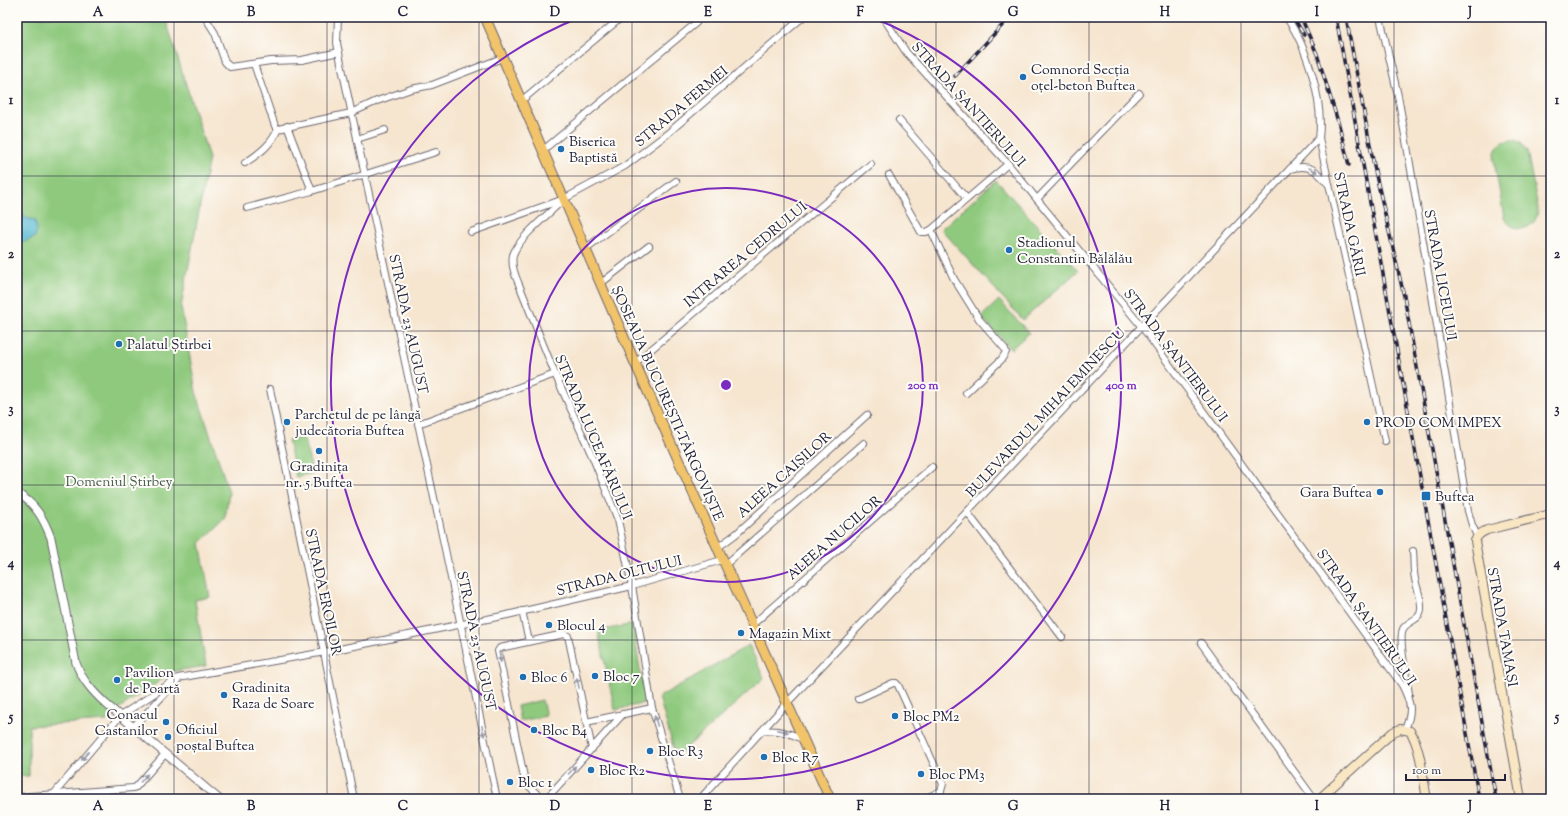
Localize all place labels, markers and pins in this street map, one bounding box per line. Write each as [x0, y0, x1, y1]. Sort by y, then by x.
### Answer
place label: Comnord Secția oțel-beton Buftea [1031, 61, 1136, 97]
marker: Comnord Secția oțel-beton Buftea [1018, 72, 1028, 82]
place label: Biserica Baptistă [569, 133, 618, 169]
marker: Biserica Baptistă [556, 144, 566, 154]
place label: Stadionul Constantin Bălălău [1017, 234, 1133, 270]
marker: Stadionul Constantin Bălălău [1004, 245, 1014, 255]
place label: Palatul Știrbei [127, 336, 211, 356]
marker: Palatul Știrbei [114, 339, 124, 349]
centre of rings [719, 378, 733, 392]
place label: Parchetul de pe lângă judecătoria Buftea [295, 406, 422, 442]
place label: PROD COM IMPEX [1375, 414, 1502, 434]
marker: Parchetul de pe lângă judecătoria Buftea [282, 417, 292, 427]
marker: PROD COM IMPEX [1362, 417, 1372, 427]
marker: Gradinița nr. 5 Buftea [314, 446, 324, 456]
place label: Gradinița nr. 5 Buftea [285, 458, 353, 494]
place label: Gara Buftea [1300, 484, 1373, 504]
marker: Gara Buftea [1375, 487, 1385, 497]
place label: Buftea [1435, 488, 1475, 508]
marker: Buftea [1420, 490, 1432, 502]
place label: Blocul 4 [557, 617, 606, 637]
marker: Blocul 4 [544, 620, 554, 630]
place label: Magazin Mixt [749, 625, 831, 645]
marker: Magazin Mixt [736, 628, 746, 638]
place label: Pavilion de Poartă [125, 664, 181, 700]
place label: Bloc 7 [603, 668, 640, 688]
place label: Bloc 6 [531, 669, 567, 689]
marker: Bloc 7 [590, 671, 600, 681]
marker: Bloc 6 [518, 672, 528, 682]
marker: Pavilion de Poartă [112, 675, 122, 685]
place label: Gradinita Raza de Soare [232, 679, 315, 715]
marker: Gradinita Raza de Soare [219, 690, 229, 700]
place label: Conacul Castanilor [95, 706, 159, 742]
place label: Bloc PM2 [903, 708, 960, 728]
marker: Bloc PM2 [890, 711, 900, 721]
marker: Conacul Castanilor [161, 717, 171, 727]
place label: Oficiul poștal Buftea [176, 721, 255, 757]
place label: Bloc B4 [542, 722, 587, 742]
marker: Bloc B4 [529, 725, 539, 735]
marker: Oficiul poștal Buftea [163, 732, 173, 742]
place label: Bloc R3 [658, 743, 704, 763]
marker: Bloc R3 [645, 746, 655, 756]
place label: Bloc R7 [772, 749, 819, 769]
marker: Bloc R7 [759, 752, 769, 762]
place label: Bloc R2 [599, 762, 646, 782]
marker: Bloc R2 [586, 765, 596, 775]
place label: Bloc PM3 [929, 766, 985, 786]
marker: Bloc PM3 [916, 769, 926, 779]
place label: Bloc 1 [518, 774, 552, 794]
marker: Bloc 1 [505, 777, 515, 787]

